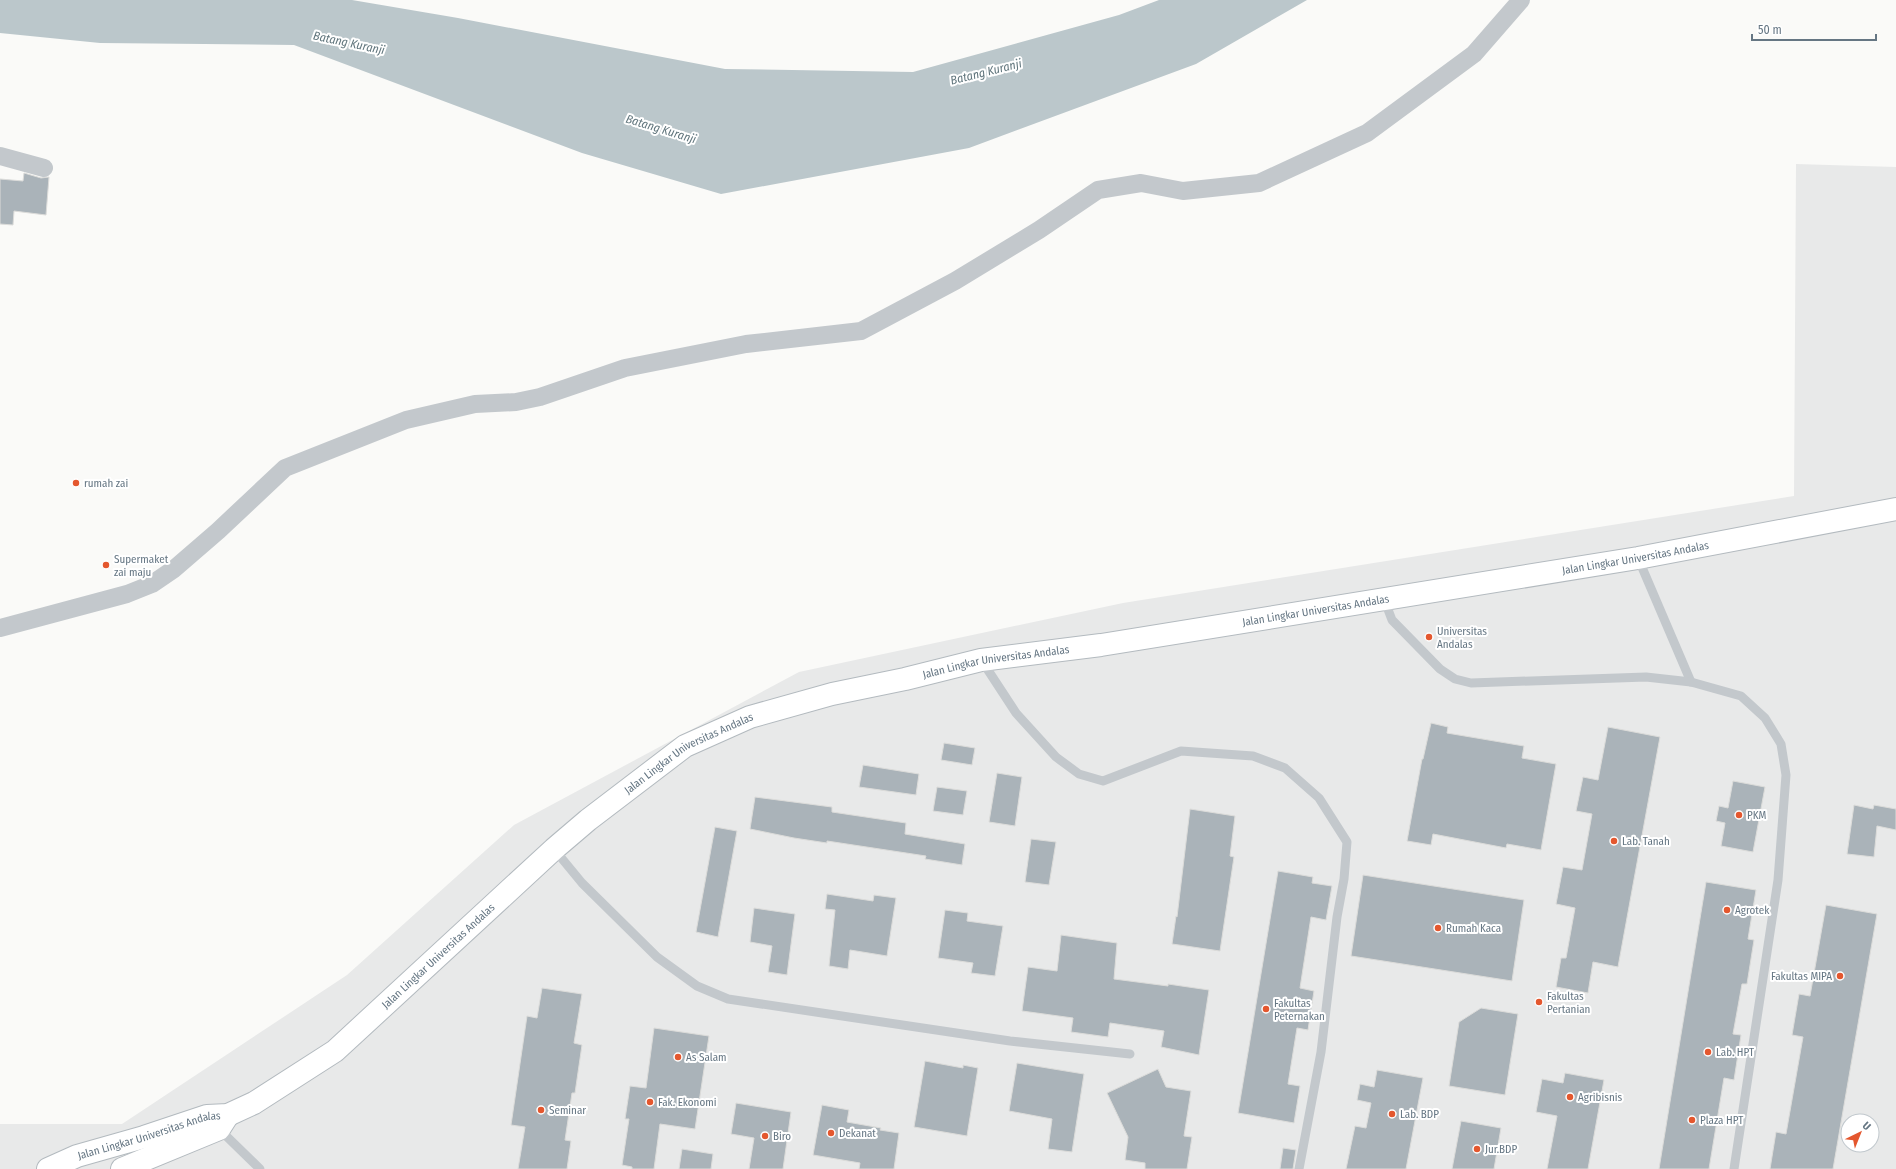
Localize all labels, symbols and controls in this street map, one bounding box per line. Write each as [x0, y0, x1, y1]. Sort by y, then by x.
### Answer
scale bar [1752, 16, 1876, 42]
text: 50 m [1758, 23, 1782, 37]
water label: Batang Kuranji [312, 29, 386, 57]
water label: Batang Kuranji [949, 56, 1023, 88]
water label: Batang Kuranji [624, 112, 698, 146]
place label: rumah zai [84, 477, 128, 490]
marker: rumah zai [71, 478, 81, 488]
street label: Jalan Lingkar Universitas Andalas [1561, 539, 1710, 577]
place label: Supermaket zai maju [114, 553, 169, 579]
marker: Supermaket zai maju [101, 560, 111, 570]
street label: Jalan Lingkar Universitas Andalas [1241, 592, 1391, 629]
place label: Universitas Andalas [1437, 625, 1487, 651]
marker: Universitas Andalas [1424, 632, 1434, 642]
street label: Jalan Lingkar Universitas Andalas [921, 643, 1070, 681]
street label: Jalan Lingkar Universitas Andalas [622, 710, 755, 797]
place label: PKM [1747, 809, 1767, 822]
marker: PKM [1734, 810, 1744, 820]
place label: Lab. Tanah [1622, 835, 1670, 848]
marker: Lab. Tanah [1609, 836, 1619, 846]
street label: Jalan Lingkar Universitas Andalas [379, 901, 498, 1011]
place label: Agrotek [1735, 904, 1770, 917]
marker: Agrotek [1722, 905, 1732, 915]
place label: Rumah Kaca [1446, 922, 1501, 935]
marker: Rumah Kaca [1433, 923, 1443, 933]
place label: Fakultas MIPA [1771, 970, 1832, 983]
marker: Fakultas MIPA [1835, 971, 1845, 981]
place label: Fakultas Pertanian [1547, 990, 1590, 1016]
place label: Fakultas Peternakan [1274, 997, 1325, 1023]
marker: Fakultas Pertanian [1534, 997, 1544, 1007]
marker: Fakultas Peternakan [1261, 1004, 1271, 1014]
place label: Lab. HPT [1716, 1046, 1755, 1059]
marker: Lab. HPT [1703, 1047, 1713, 1057]
place label: As Salam [686, 1051, 727, 1064]
marker: As Salam [673, 1052, 683, 1062]
place label: Agribisnis [1578, 1091, 1622, 1104]
marker: Agribisnis [1565, 1092, 1575, 1102]
place label: Fak. Ekonomi [658, 1096, 717, 1109]
marker: Fak. Ekonomi [645, 1097, 655, 1107]
place label: Seminar [549, 1104, 586, 1117]
marker: Seminar [536, 1105, 546, 1115]
place label: Lab. BDP [1400, 1108, 1439, 1121]
street label: Jalan Lingkar Universitas Andalas [76, 1109, 221, 1163]
marker: Lab. BDP [1387, 1109, 1397, 1119]
north arrow [1840, 1113, 1880, 1153]
place label: Plaza HPT [1700, 1114, 1744, 1127]
marker: Plaza HPT [1687, 1115, 1697, 1125]
text: U [1860, 1119, 1873, 1133]
place label: Dekanat [839, 1127, 876, 1140]
marker: Dekanat [826, 1128, 836, 1138]
place label: Biro [773, 1130, 791, 1143]
marker: Biro [760, 1131, 770, 1141]
place label: Jur.BDP [1485, 1143, 1517, 1156]
marker: Jur.BDP [1472, 1144, 1482, 1154]

